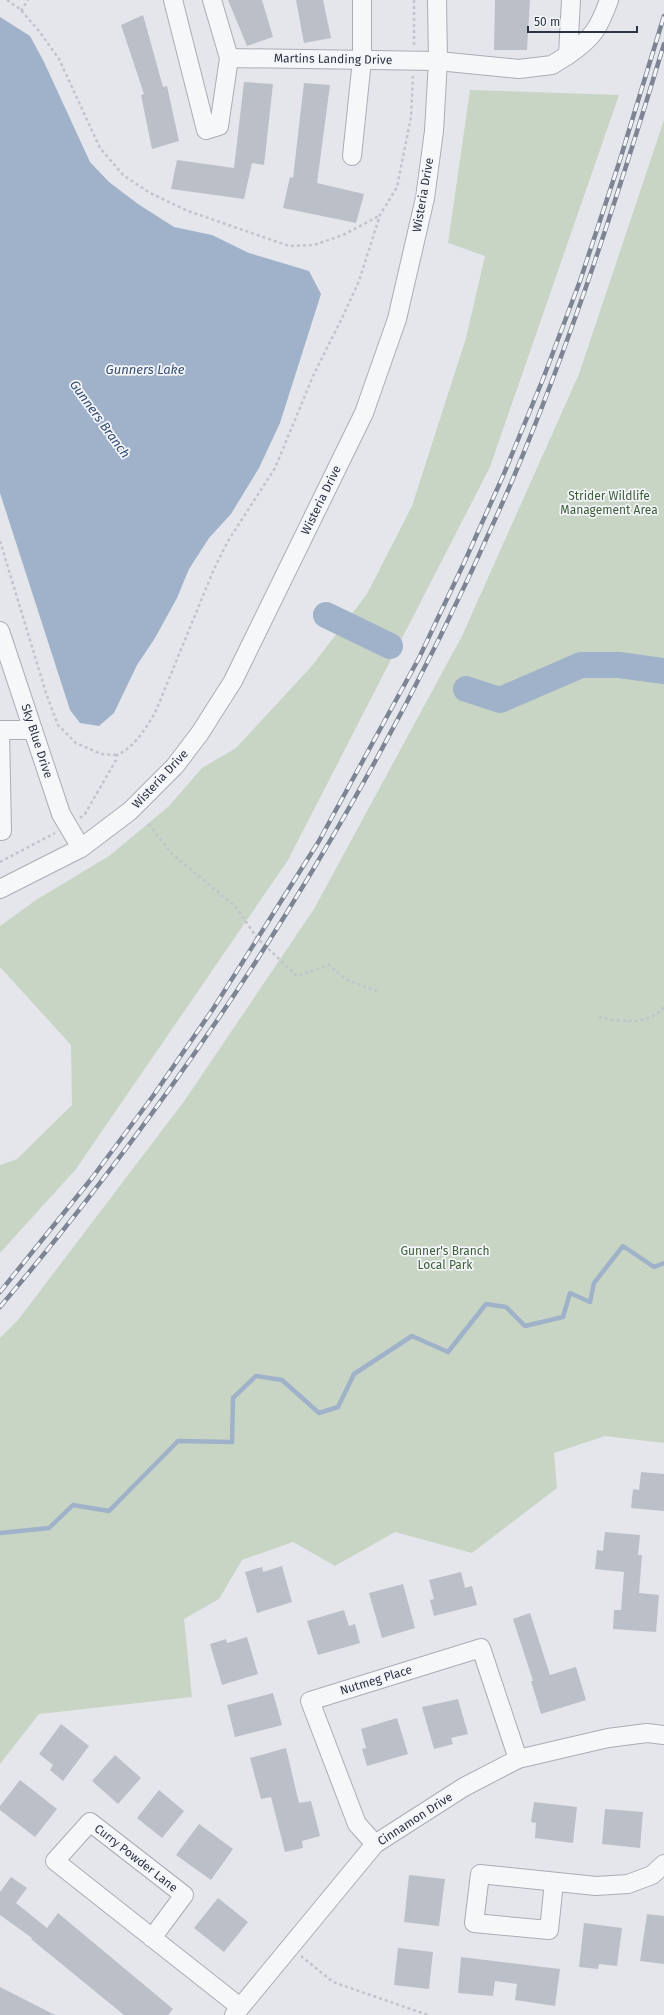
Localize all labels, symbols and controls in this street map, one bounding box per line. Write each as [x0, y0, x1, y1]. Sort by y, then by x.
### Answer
scale bar [528, 8, 637, 34]
text: 50 m [534, 15, 560, 29]
street label: Martins Landing Drive [274, 51, 392, 67]
street label: Wisteria Drive [410, 157, 436, 233]
water label: Gunners Lake [106, 362, 185, 377]
water label: Gunners Branch [67, 377, 133, 461]
street label: Wisteria Drive [298, 463, 344, 537]
park label: Strider Wildlife Management Area [560, 489, 658, 517]
street label: Sky Blue Drive [18, 702, 56, 780]
street label: Wisteria Drive [129, 747, 191, 811]
park label: Gunner's Branch Local Park [401, 1244, 489, 1272]
street label: Nutmeg Place [338, 1662, 414, 1698]
street label: Cinnamon Drive [375, 1790, 455, 1848]
street label: Curry Powder Lane [92, 1821, 180, 1895]

